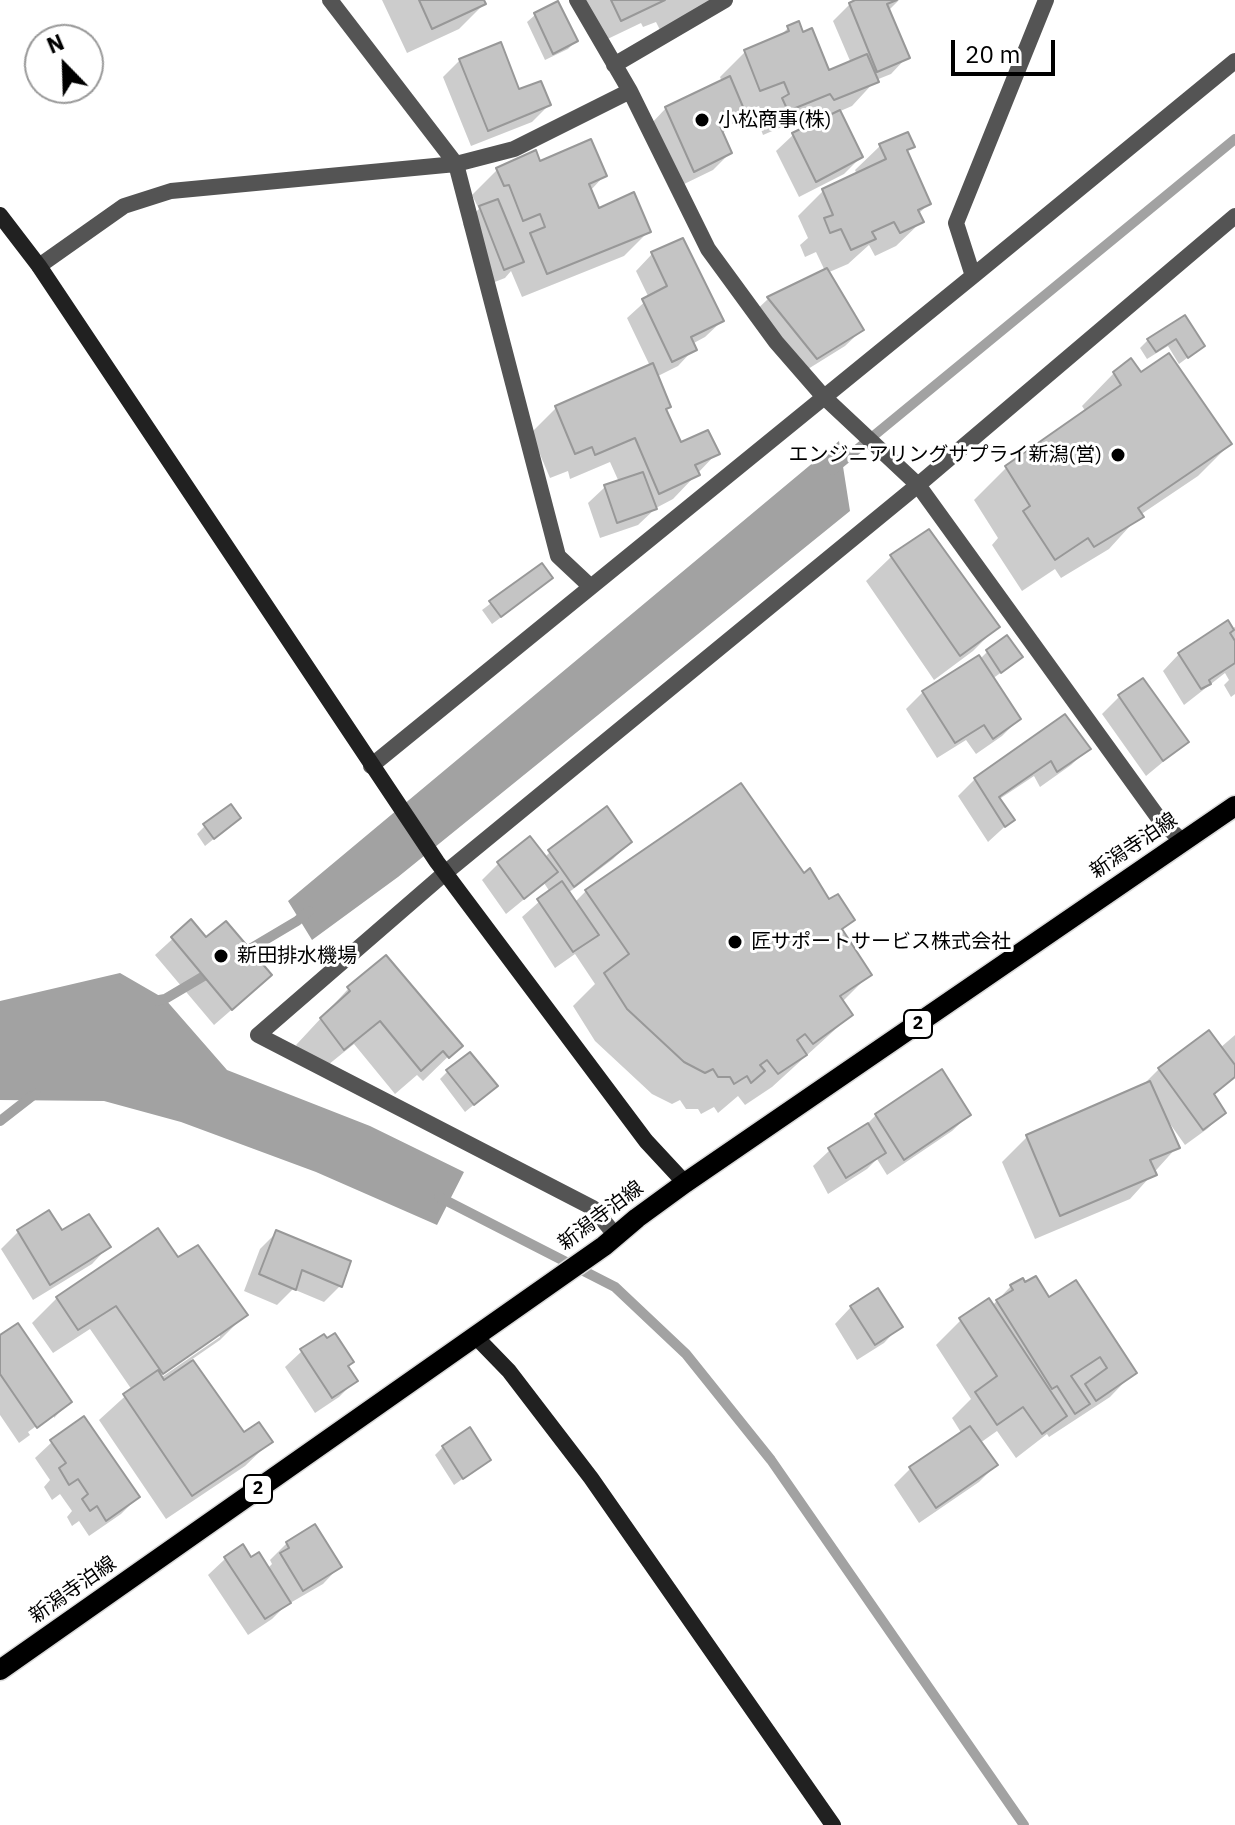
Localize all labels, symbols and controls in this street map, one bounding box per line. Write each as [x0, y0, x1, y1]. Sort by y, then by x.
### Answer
north arrow [24, 24, 104, 104]
scale bar [955, 24, 1059, 74]
text: N [42, 27, 68, 60]
text: 20 m [965, 38, 1020, 70]
place label: 小松商事(株) [718, 108, 831, 132]
marker: 小松商事(株) [693, 111, 711, 129]
place label: エンジニアリングサプライ新潟(営) [789, 443, 1102, 467]
marker: エンジニアリングサプライ新潟(営) [1109, 446, 1127, 464]
street label: 新潟寺泊線 [1086, 808, 1182, 884]
place label: 匠サポートサービス株式会社 [751, 930, 1011, 954]
marker: 匠サポートサービス株式会社 [726, 933, 744, 951]
place label: 新田排水機場 [237, 944, 357, 968]
marker: 新田排水機場 [212, 947, 230, 965]
road number: 2 [904, 1010, 932, 1038]
street label: 新潟寺泊線 [554, 1176, 648, 1256]
road number: 2 [244, 1475, 272, 1503]
street label: 新潟寺泊線 [25, 1551, 121, 1629]

